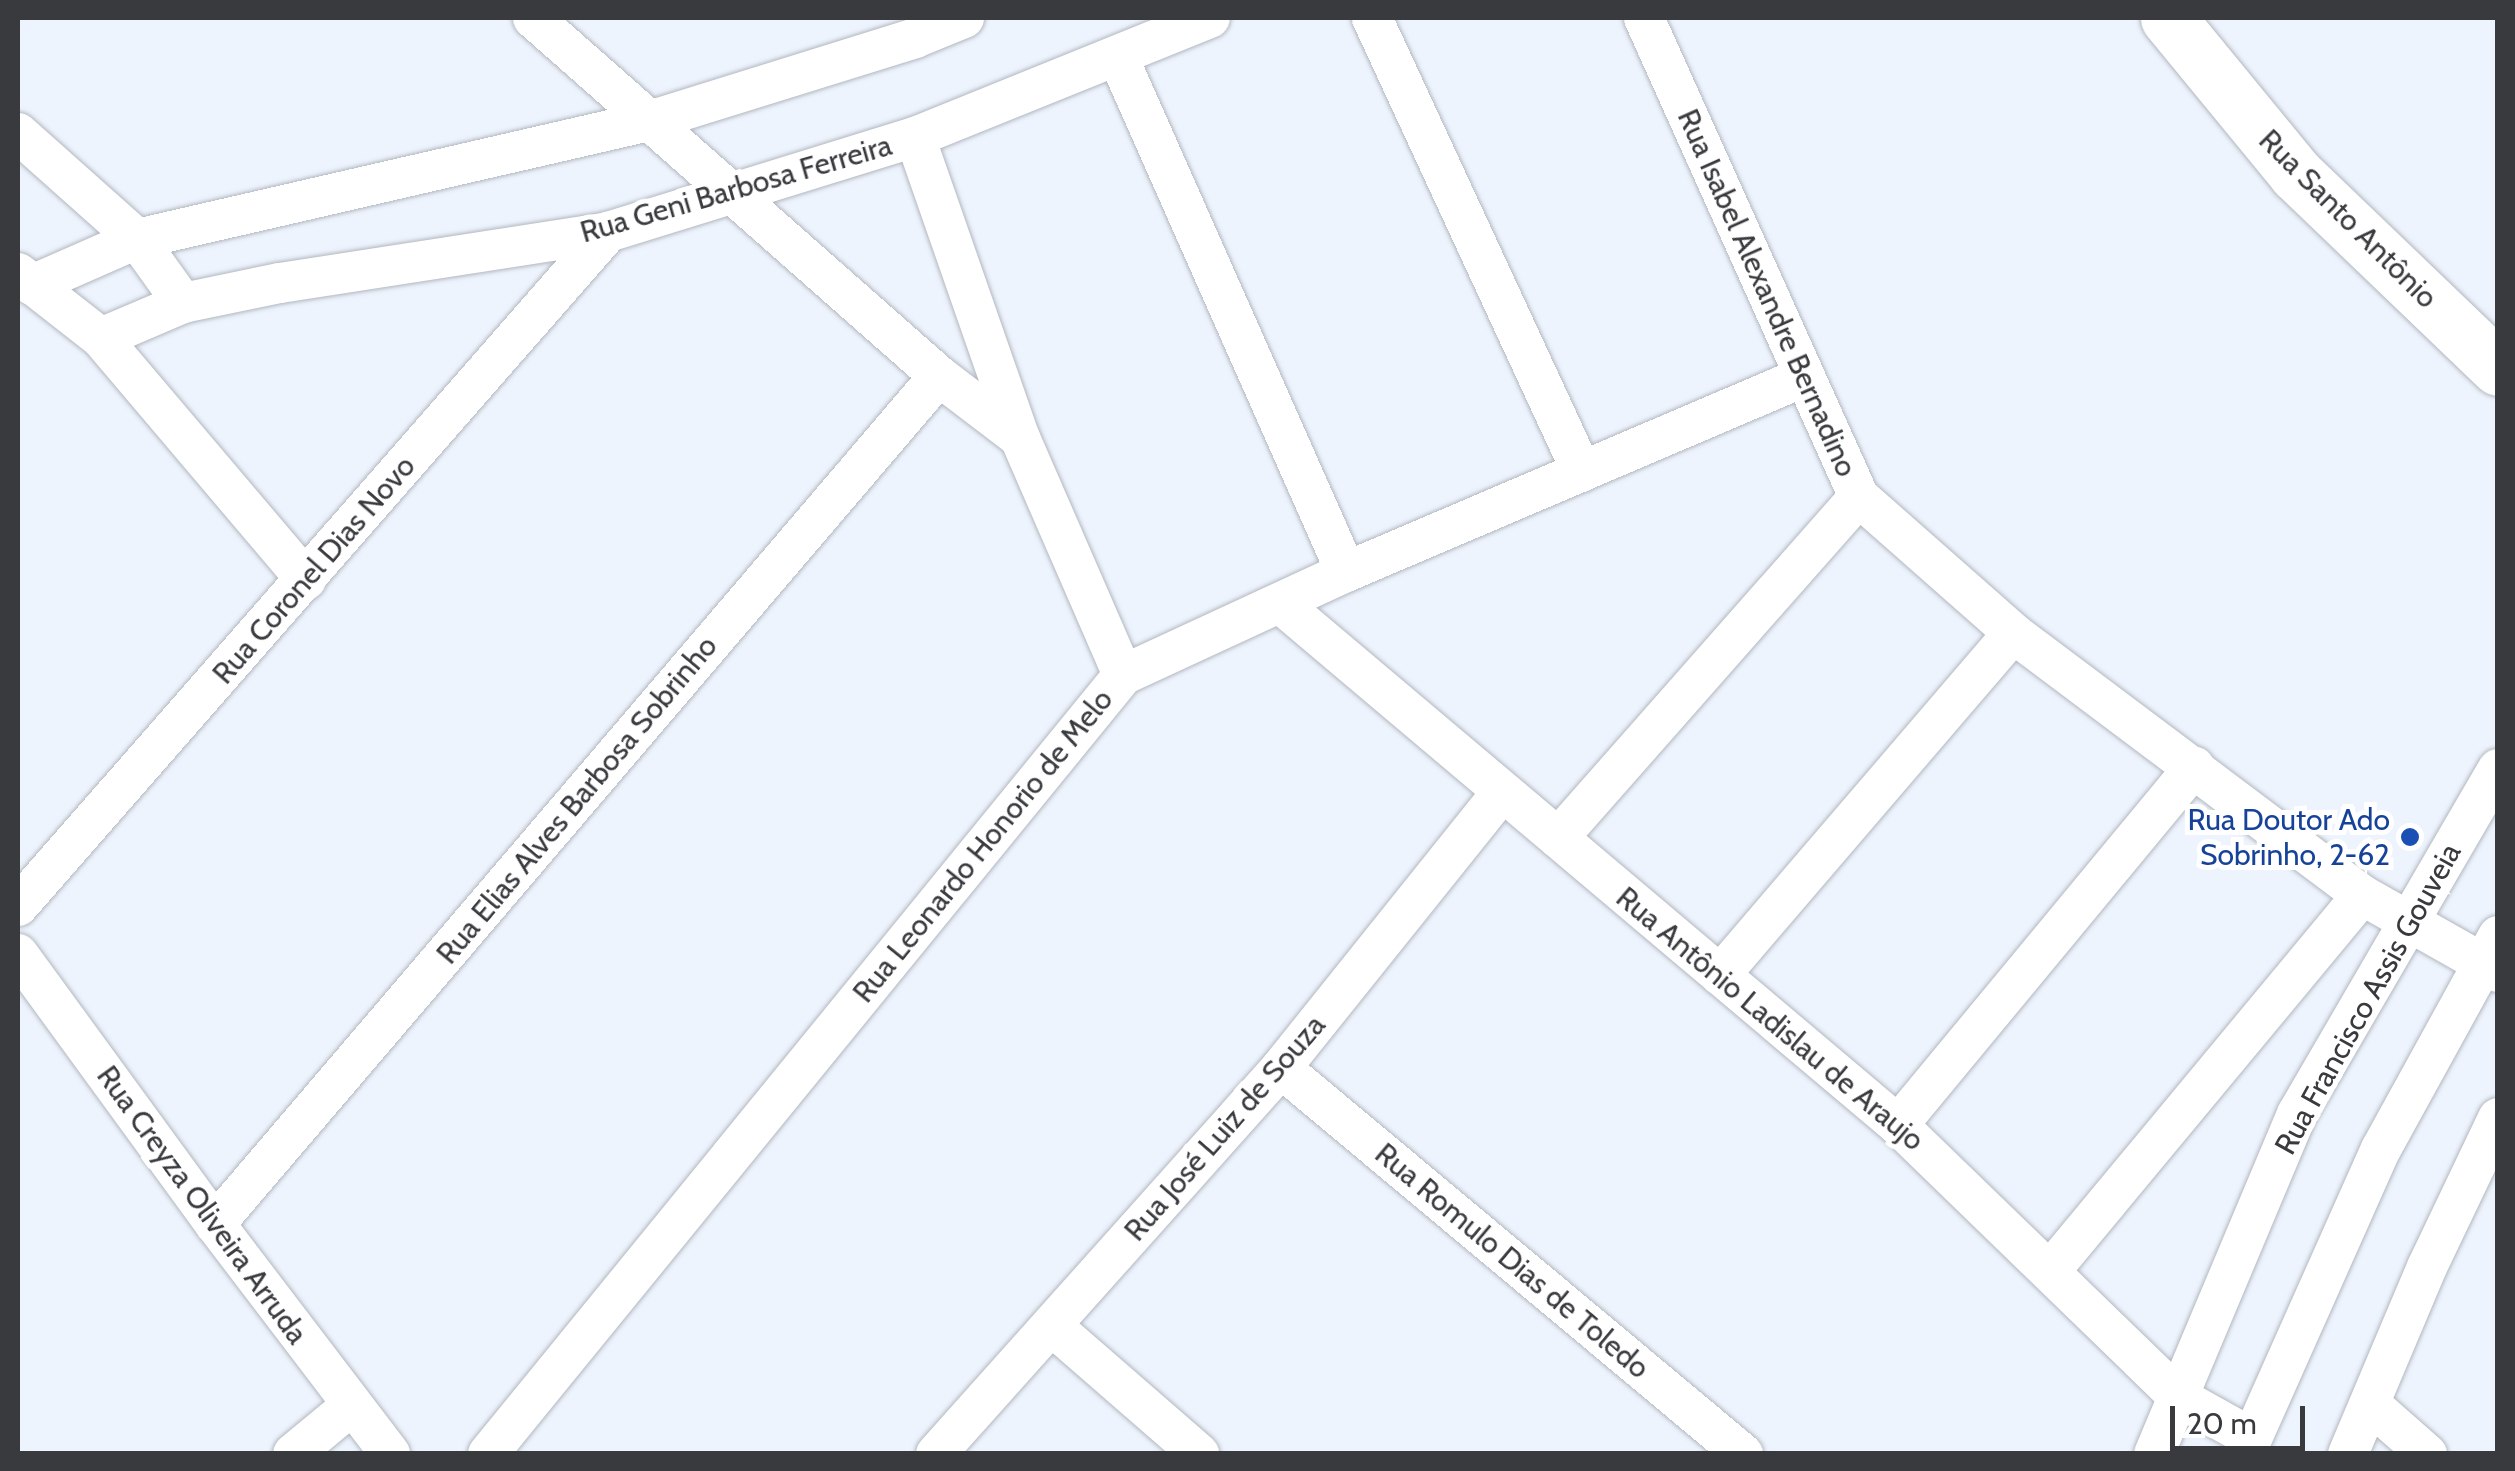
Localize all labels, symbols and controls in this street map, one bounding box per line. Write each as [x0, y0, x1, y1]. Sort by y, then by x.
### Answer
street label: Rua Isabel Alexandre Bernadino [1670, 104, 1864, 482]
street label: Rua Santo Antônio [2251, 122, 2445, 316]
street label: Rua Geni Barbosa Ferreira [576, 127, 896, 251]
street label: Rua Coronel Dias Novo [205, 449, 423, 691]
street label: Rua Elias Alves Barbosa Sobrinho [429, 629, 725, 971]
street label: Rua Leonardo Honorio de Melo [846, 682, 1120, 1010]
place label: Rua Doutor Ado Sobrinho, 2-62 [2188, 802, 2390, 872]
marker: Rua Doutor Ado Sobrinho, 2-62 [2399, 826, 2421, 848]
street label: Rua Francisco Assis Gouveia [2267, 837, 2469, 1161]
street label: Rua Antônio Ladislau de Araujo [1609, 880, 1931, 1158]
street label: Rua José Luiz de Souza [1117, 1008, 1333, 1248]
street label: Rua Creyza Oliveira Arruda [89, 1059, 315, 1351]
street label: Rua Romulo Dias de Toledo [1368, 1136, 1656, 1386]
scale bar [2175, 1386, 2310, 1448]
text: 20 m [2187, 1405, 2257, 1442]

